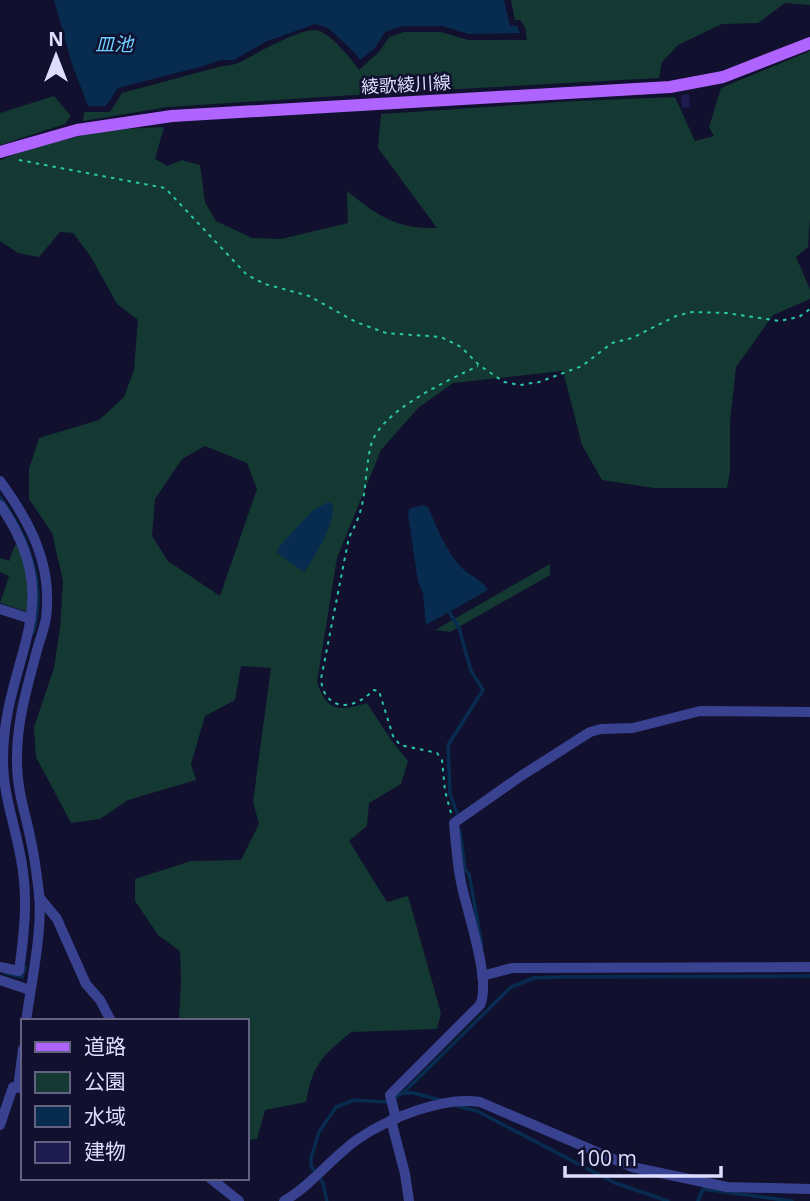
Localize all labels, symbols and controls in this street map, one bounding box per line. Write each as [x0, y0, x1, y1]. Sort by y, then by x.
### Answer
north arrow [21, 21, 91, 91]
text: N [48, 26, 64, 52]
water label: 皿池 [95, 31, 135, 57]
street label: 綾歌綾川線 [360, 70, 452, 98]
legend [21, 1019, 248, 1180]
text: 道路 [84, 1032, 126, 1060]
text: 公園 [84, 1067, 126, 1095]
text: 水域 [84, 1102, 126, 1130]
scale bar [565, 1134, 721, 1178]
text: 建物 [84, 1137, 126, 1165]
text: 100 m [576, 1144, 637, 1172]

